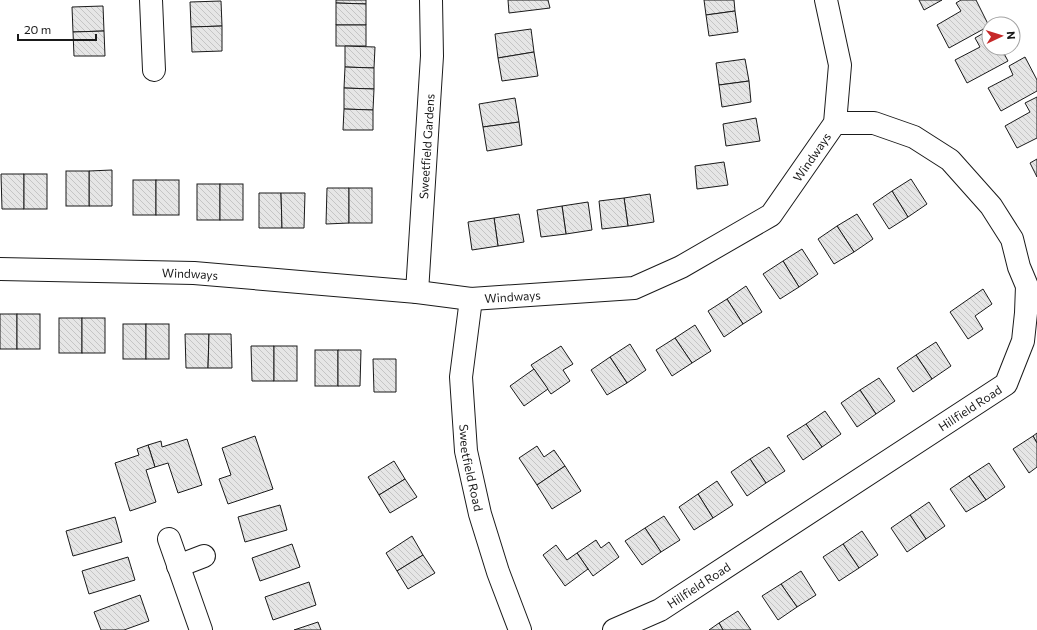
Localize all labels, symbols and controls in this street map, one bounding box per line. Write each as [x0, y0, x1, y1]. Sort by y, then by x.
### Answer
scale bar [18, 16, 96, 42]
north arrow [981, 16, 1021, 56]
text: 20 m [24, 22, 51, 36]
text: N [1005, 31, 1018, 40]
street label: Sweetfield Gardens [416, 93, 437, 199]
street label: Windways [790, 130, 833, 184]
street label: Windways [162, 265, 219, 282]
street label: Windways [484, 287, 541, 305]
street label: Hillfield Road [935, 382, 1004, 434]
street label: Sweetfield Road [457, 424, 486, 512]
street label: Hillfield Road [664, 559, 733, 611]

